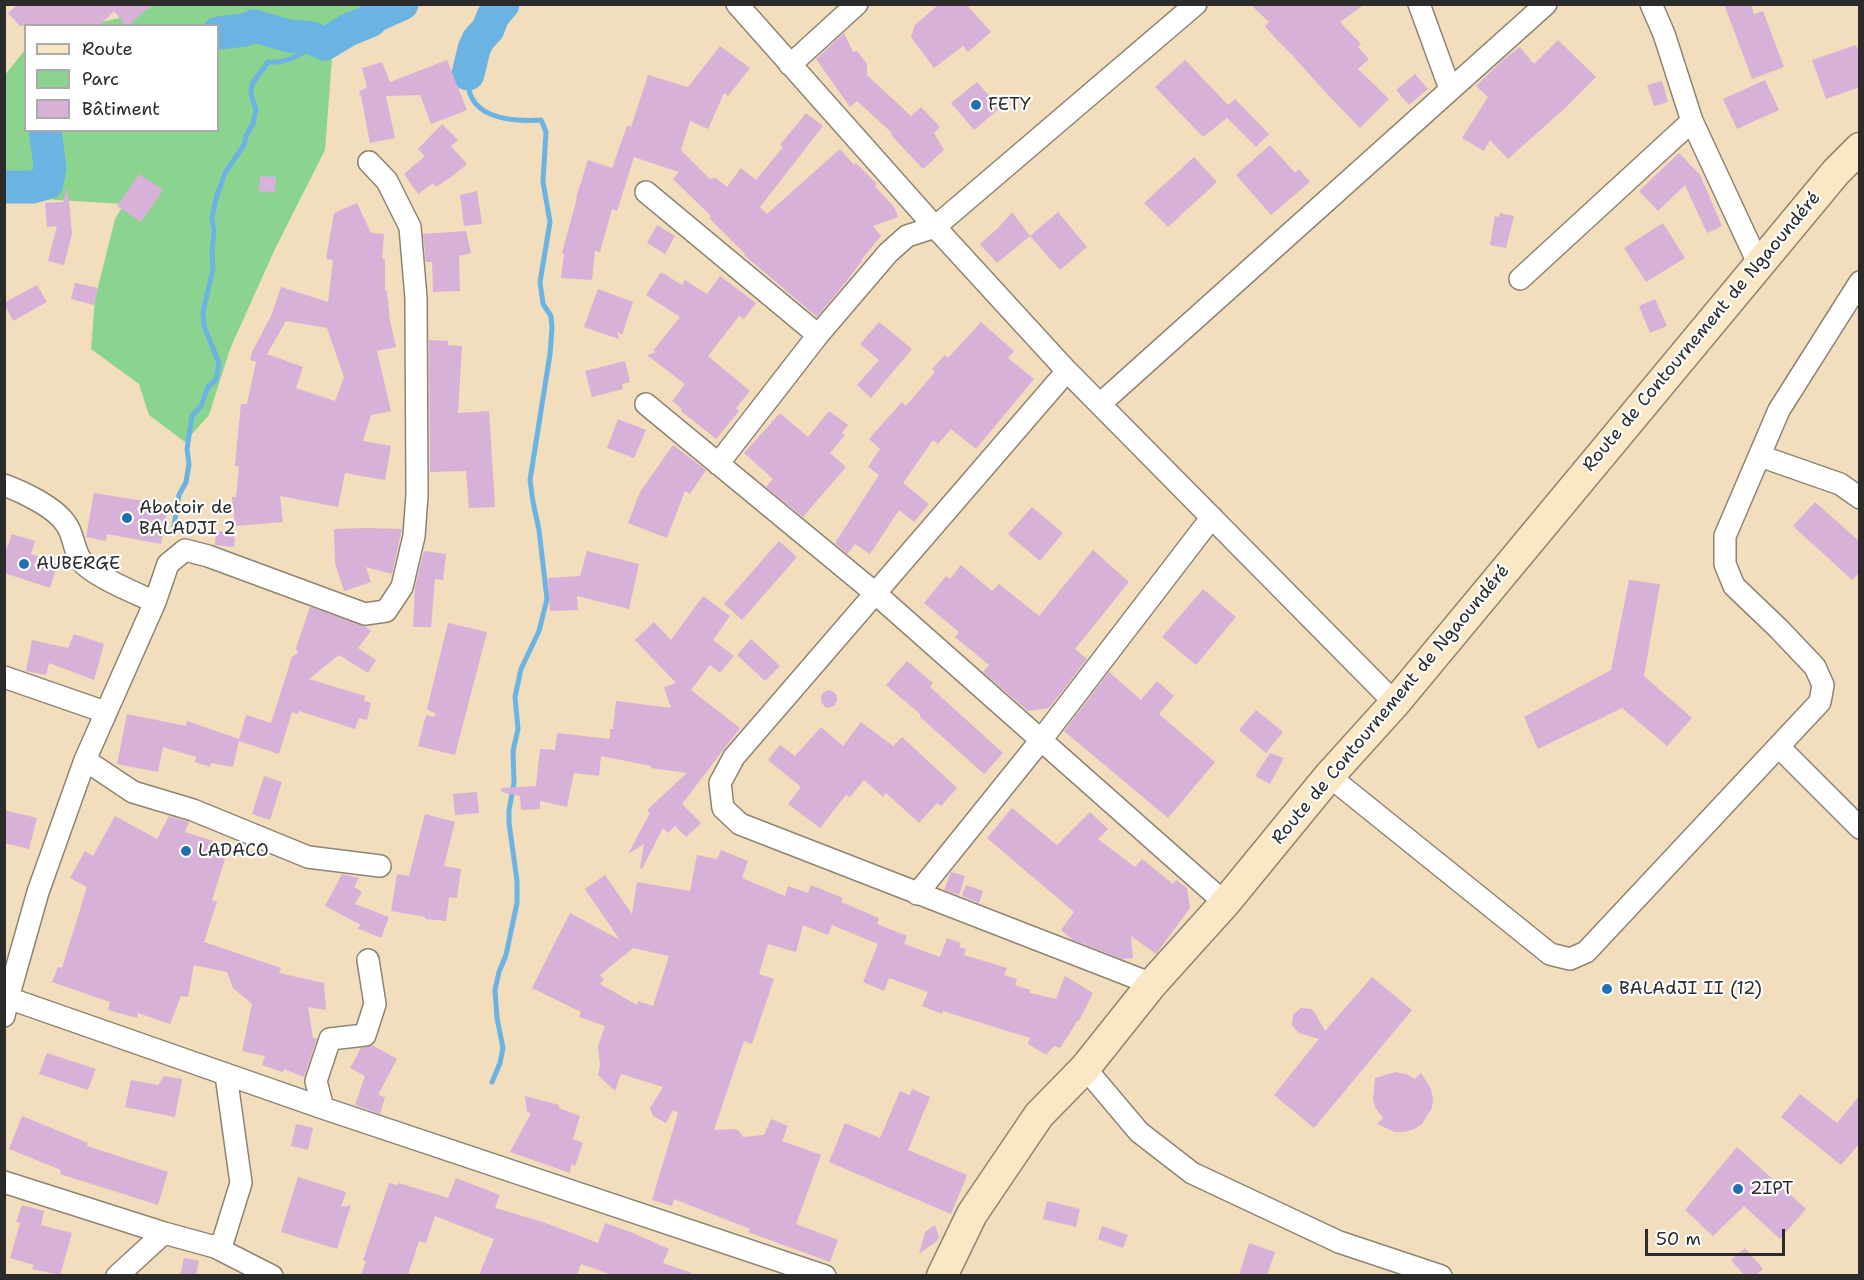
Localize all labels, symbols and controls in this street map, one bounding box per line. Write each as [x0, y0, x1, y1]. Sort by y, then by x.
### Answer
legend [24, 24, 219, 132]
text: Route [82, 37, 133, 61]
text: Parc [82, 67, 119, 91]
place label: FETY [988, 94, 1031, 116]
text: Bâtiment [82, 97, 160, 121]
marker: FETY [969, 98, 983, 112]
street label: Route de Contournement de Ngaoundéré [1579, 188, 1825, 476]
place label: Abatoir de BALADJI 2 [139, 497, 236, 540]
marker: Abatoir de BALADJI 2 [120, 511, 134, 525]
place label: AUBERGE [36, 553, 120, 575]
marker: AUBERGE [17, 557, 31, 571]
street label: Route de Contournement de Ngaoundéré [1268, 561, 1514, 849]
place label: LADACO [198, 840, 269, 862]
marker: LADACO [179, 844, 193, 858]
place label: BALAdJI II (12) [1619, 978, 1762, 1000]
marker: BALAdJI II (12) [1600, 982, 1614, 996]
place label: 2IPT [1750, 1178, 1793, 1200]
marker: 2IPT [1731, 1182, 1745, 1196]
scale bar [1648, 1217, 1788, 1255]
text: 50 m [1656, 1227, 1701, 1251]

